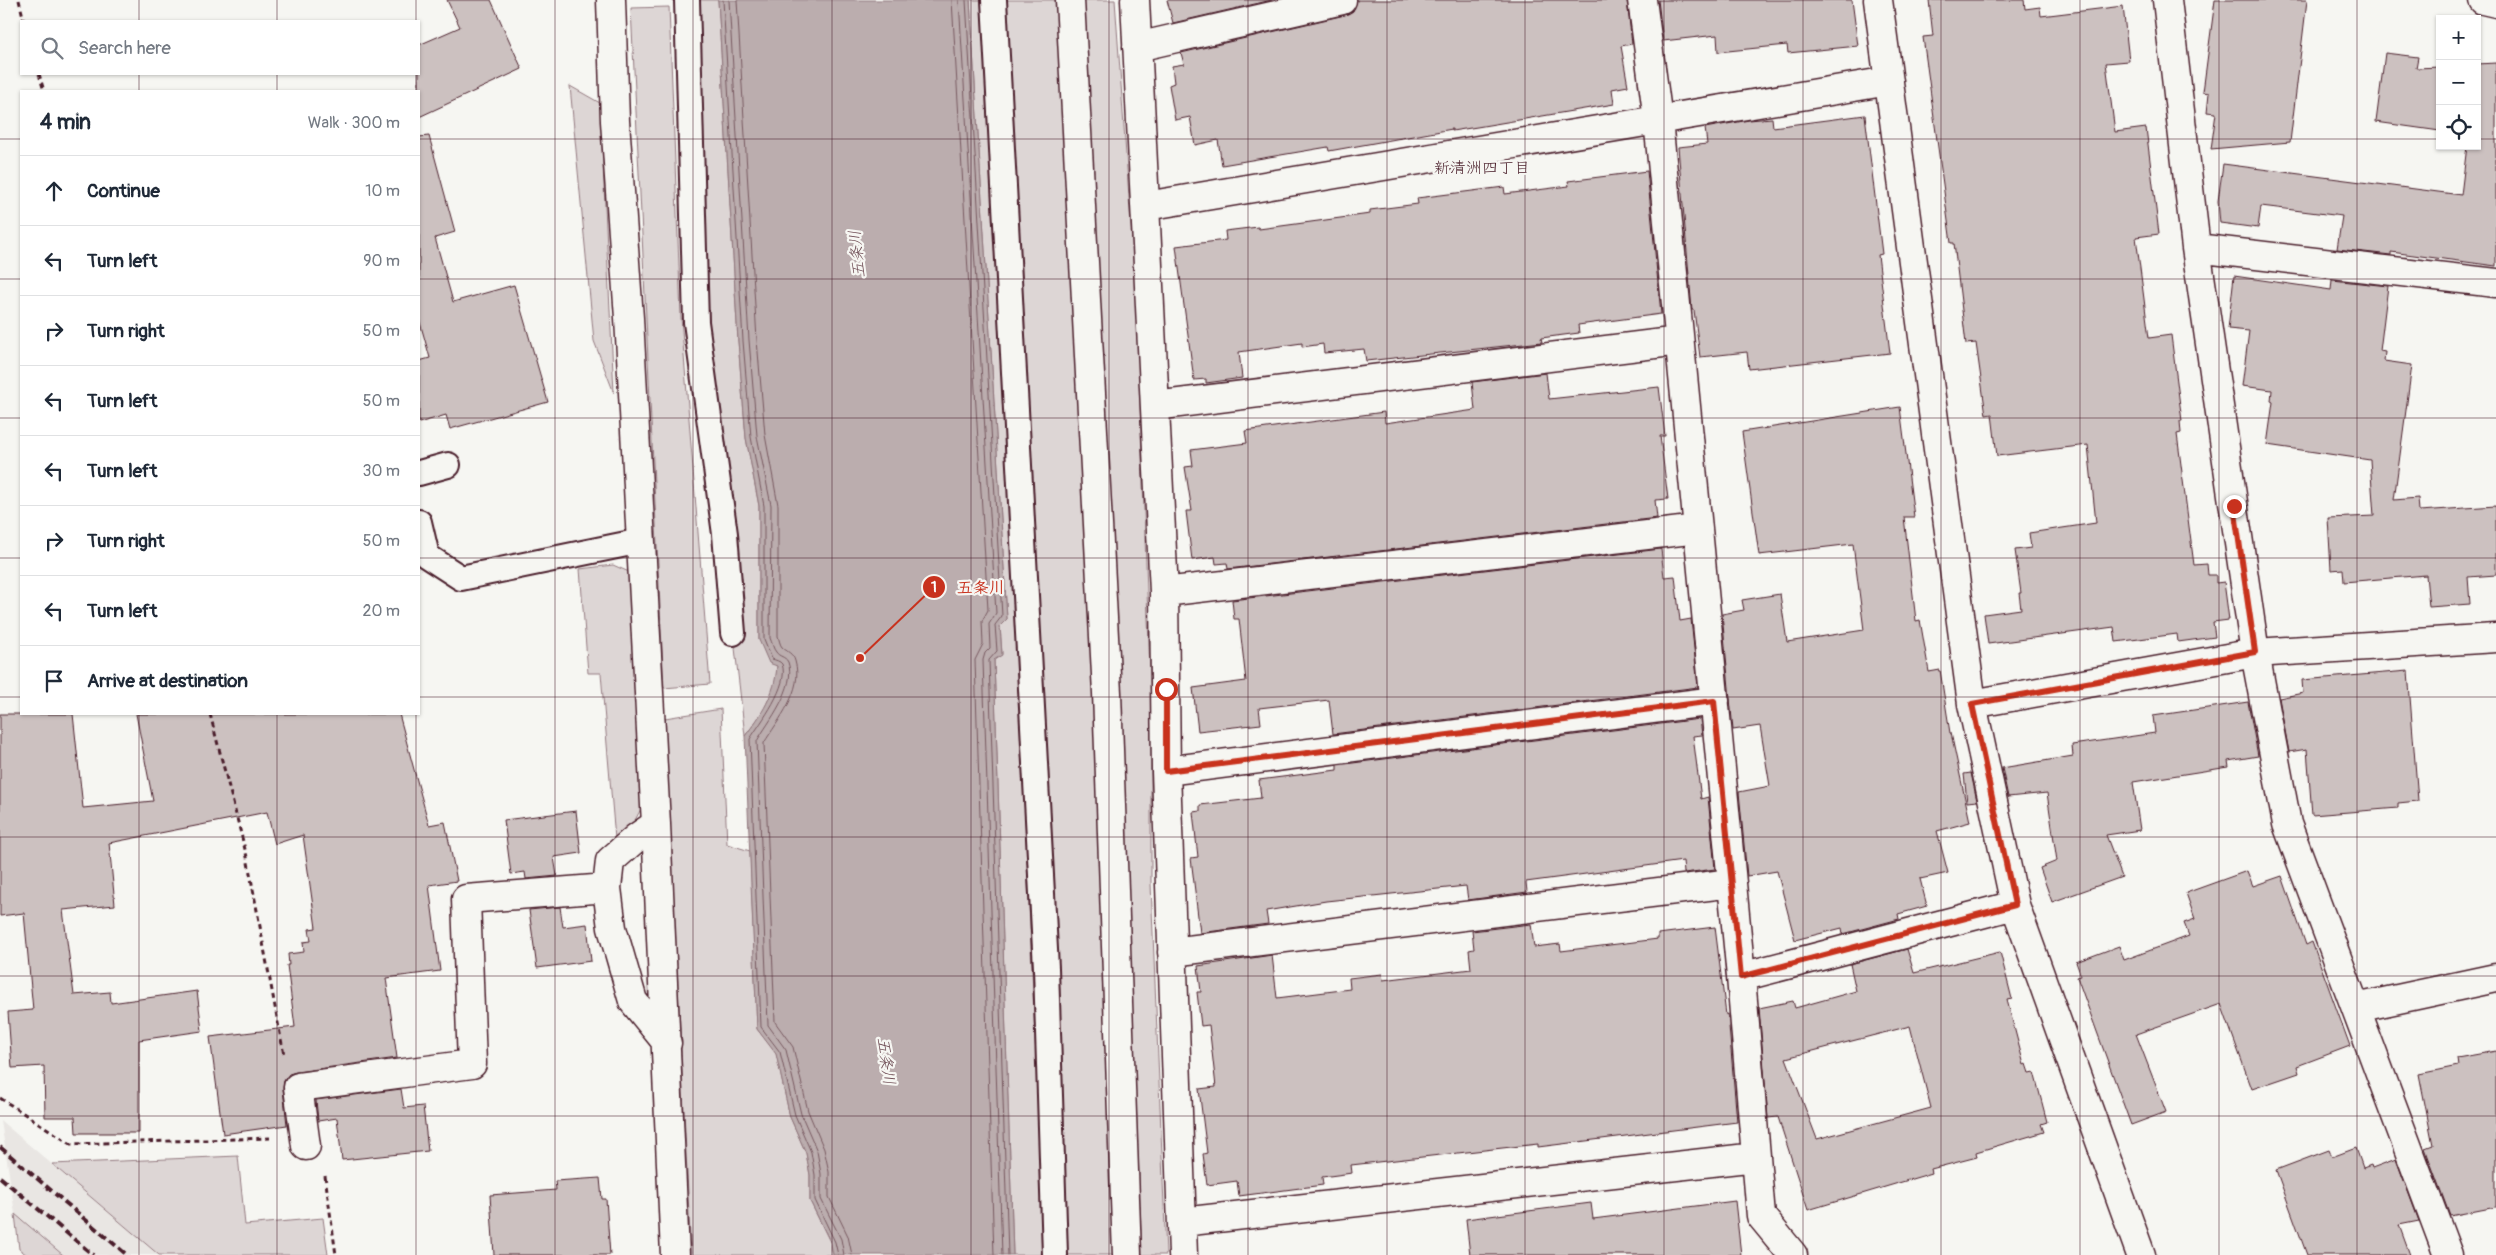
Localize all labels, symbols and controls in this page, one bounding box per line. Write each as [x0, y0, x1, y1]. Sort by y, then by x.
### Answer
map controls [2436, 15, 2481, 150]
button: + [2436, 15, 2481, 60]
search box [20, 20, 420, 75]
icon: search [38, 34, 66, 62]
text: Search here [78, 36, 171, 60]
button: − [2436, 60, 2481, 105]
button: locate [2436, 105, 2481, 150]
text: 4 min [40, 109, 91, 136]
text: Walk · 300 m [308, 113, 400, 133]
district label: 新清洲四丁目 [1434, 158, 1530, 178]
icon: ahead [40, 177, 68, 205]
text: Continue [87, 179, 160, 203]
text: 10 m [365, 181, 400, 201]
water label: 五条川 [845, 229, 869, 279]
icon: left [40, 247, 68, 275]
text: Turn left [87, 249, 157, 273]
text: 90 m [363, 251, 400, 271]
icon: right [40, 317, 68, 345]
text: Turn right [87, 319, 165, 343]
text: 50 m [363, 321, 400, 341]
icon: left [40, 387, 68, 415]
text: Turn left [87, 389, 157, 413]
text: 50 m [363, 391, 400, 411]
icon: left [40, 457, 68, 485]
text: Turn left [87, 459, 157, 483]
text: 30 m [362, 461, 400, 481]
route end [2223, 495, 2246, 518]
icon: right [40, 527, 68, 555]
text: Turn right [87, 529, 165, 553]
text: 50 m [363, 531, 400, 551]
callout: 五条川 [922, 572, 1015, 603]
text: 1 [931, 578, 937, 597]
text: 五条川 [957, 578, 1005, 598]
icon: left [40, 597, 68, 625]
text: Turn left [87, 599, 157, 623]
text: 20 m [362, 601, 400, 621]
icon: arrive [40, 667, 68, 695]
text: Arrive at destination [87, 669, 248, 693]
route start [1155, 678, 1178, 701]
water label: 五条川 [873, 1036, 899, 1086]

